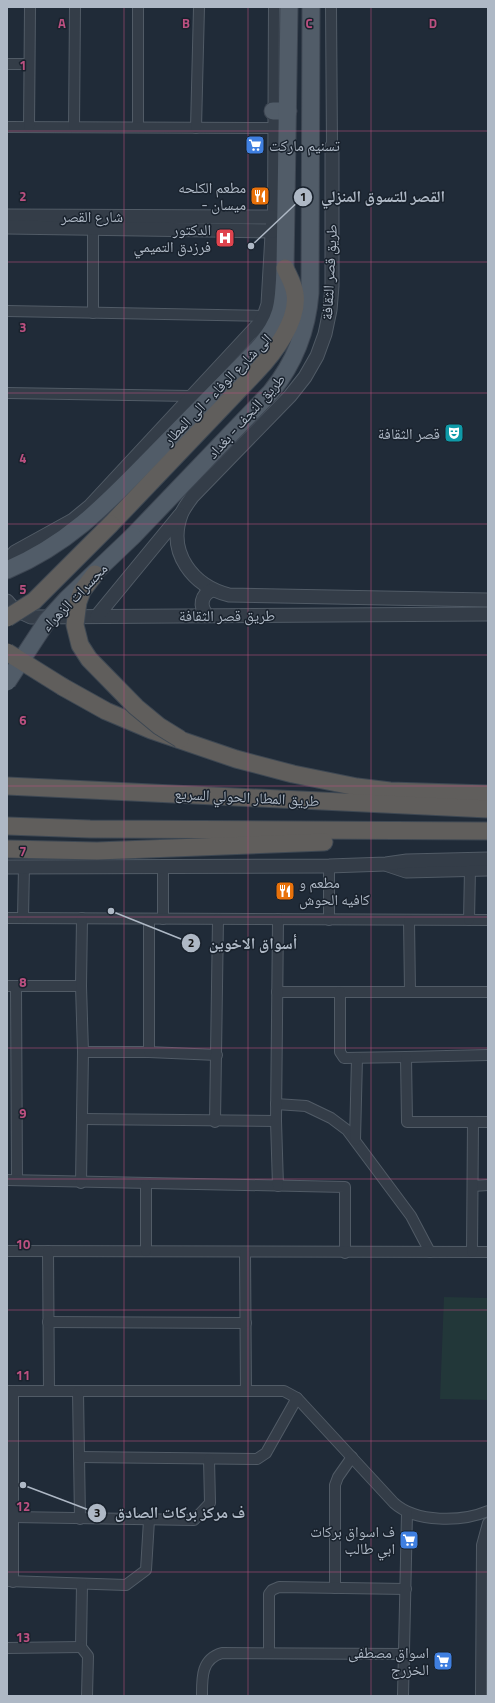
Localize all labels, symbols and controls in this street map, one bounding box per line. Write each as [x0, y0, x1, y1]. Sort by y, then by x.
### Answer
text: A [58, 13, 66, 33]
text: B [182, 13, 190, 33]
text: C [305, 13, 313, 33]
text: D [429, 13, 437, 33]
text: 1 [19, 55, 27, 75]
supermarket icon: تسنيم ماركت [244, 134, 266, 156]
place label: تسنيم ماركت [269, 134, 341, 157]
place label: مطعم الكلحه - ميسان [178, 176, 246, 216]
callout: القصر للتسوق المنزلي [293, 183, 453, 211]
text: القصر للتسوق المنزلي [321, 184, 445, 209]
restaurant icon: مطعم الكلحه - ميسان [249, 185, 271, 207]
text: 2 [19, 186, 27, 206]
text: 1 [300, 187, 306, 206]
street label: شارع القصر [60, 205, 123, 228]
place label: الدكتور فرزدق التميمي [133, 218, 211, 258]
street label: طريق قصر الثقافة [315, 223, 343, 321]
hospital icon: الدكتور فرزدق التميمي [214, 227, 236, 249]
text: 3 [19, 317, 27, 337]
street label: الى شارع الوفاء - الى المطار [157, 328, 277, 451]
street label: طريق النجف - بغداد [201, 368, 291, 464]
place label: قصر الثقافة [378, 422, 440, 445]
theatre icon: قصر الثقافة [443, 422, 465, 444]
text: 4 [19, 448, 27, 468]
street label: مجسرات الزهراء [35, 557, 113, 637]
text: 5 [19, 579, 27, 599]
street label: طريق قصر الثقافة [179, 604, 275, 627]
text: 6 [19, 710, 27, 730]
street label: طريق المطار الحولي السريع [174, 782, 320, 813]
text: 7 [19, 841, 27, 861]
place label: مطعم و كافيه الحوش [299, 871, 370, 911]
restaurant icon: مطعم و كافيه الحوش [274, 880, 296, 902]
callout: أسواق الاخوين [181, 929, 305, 957]
text: أسواق الاخوين [209, 931, 297, 955]
text: 2 [188, 933, 194, 952]
text: 8 [19, 972, 27, 992]
text: 9 [19, 1103, 27, 1123]
text: 10 [16, 1234, 30, 1254]
text: 11 [16, 1365, 30, 1385]
text: 12 [16, 1496, 30, 1516]
callout: ف مركز بركات الصادق [87, 1499, 253, 1527]
text: ف مركز بركات الصادق [115, 1500, 245, 1524]
text: 3 [94, 1503, 100, 1522]
place label: ف اسواق بركات ابي طالب [310, 1520, 395, 1560]
supermarket icon: ف اسواق بركات ابي طالب [398, 1529, 420, 1551]
text: 13 [16, 1627, 30, 1647]
place label: اسواق مصطفى الخزرج [348, 1641, 429, 1681]
supermarket icon: اسواق مصطفى الخزرج [432, 1650, 454, 1672]

